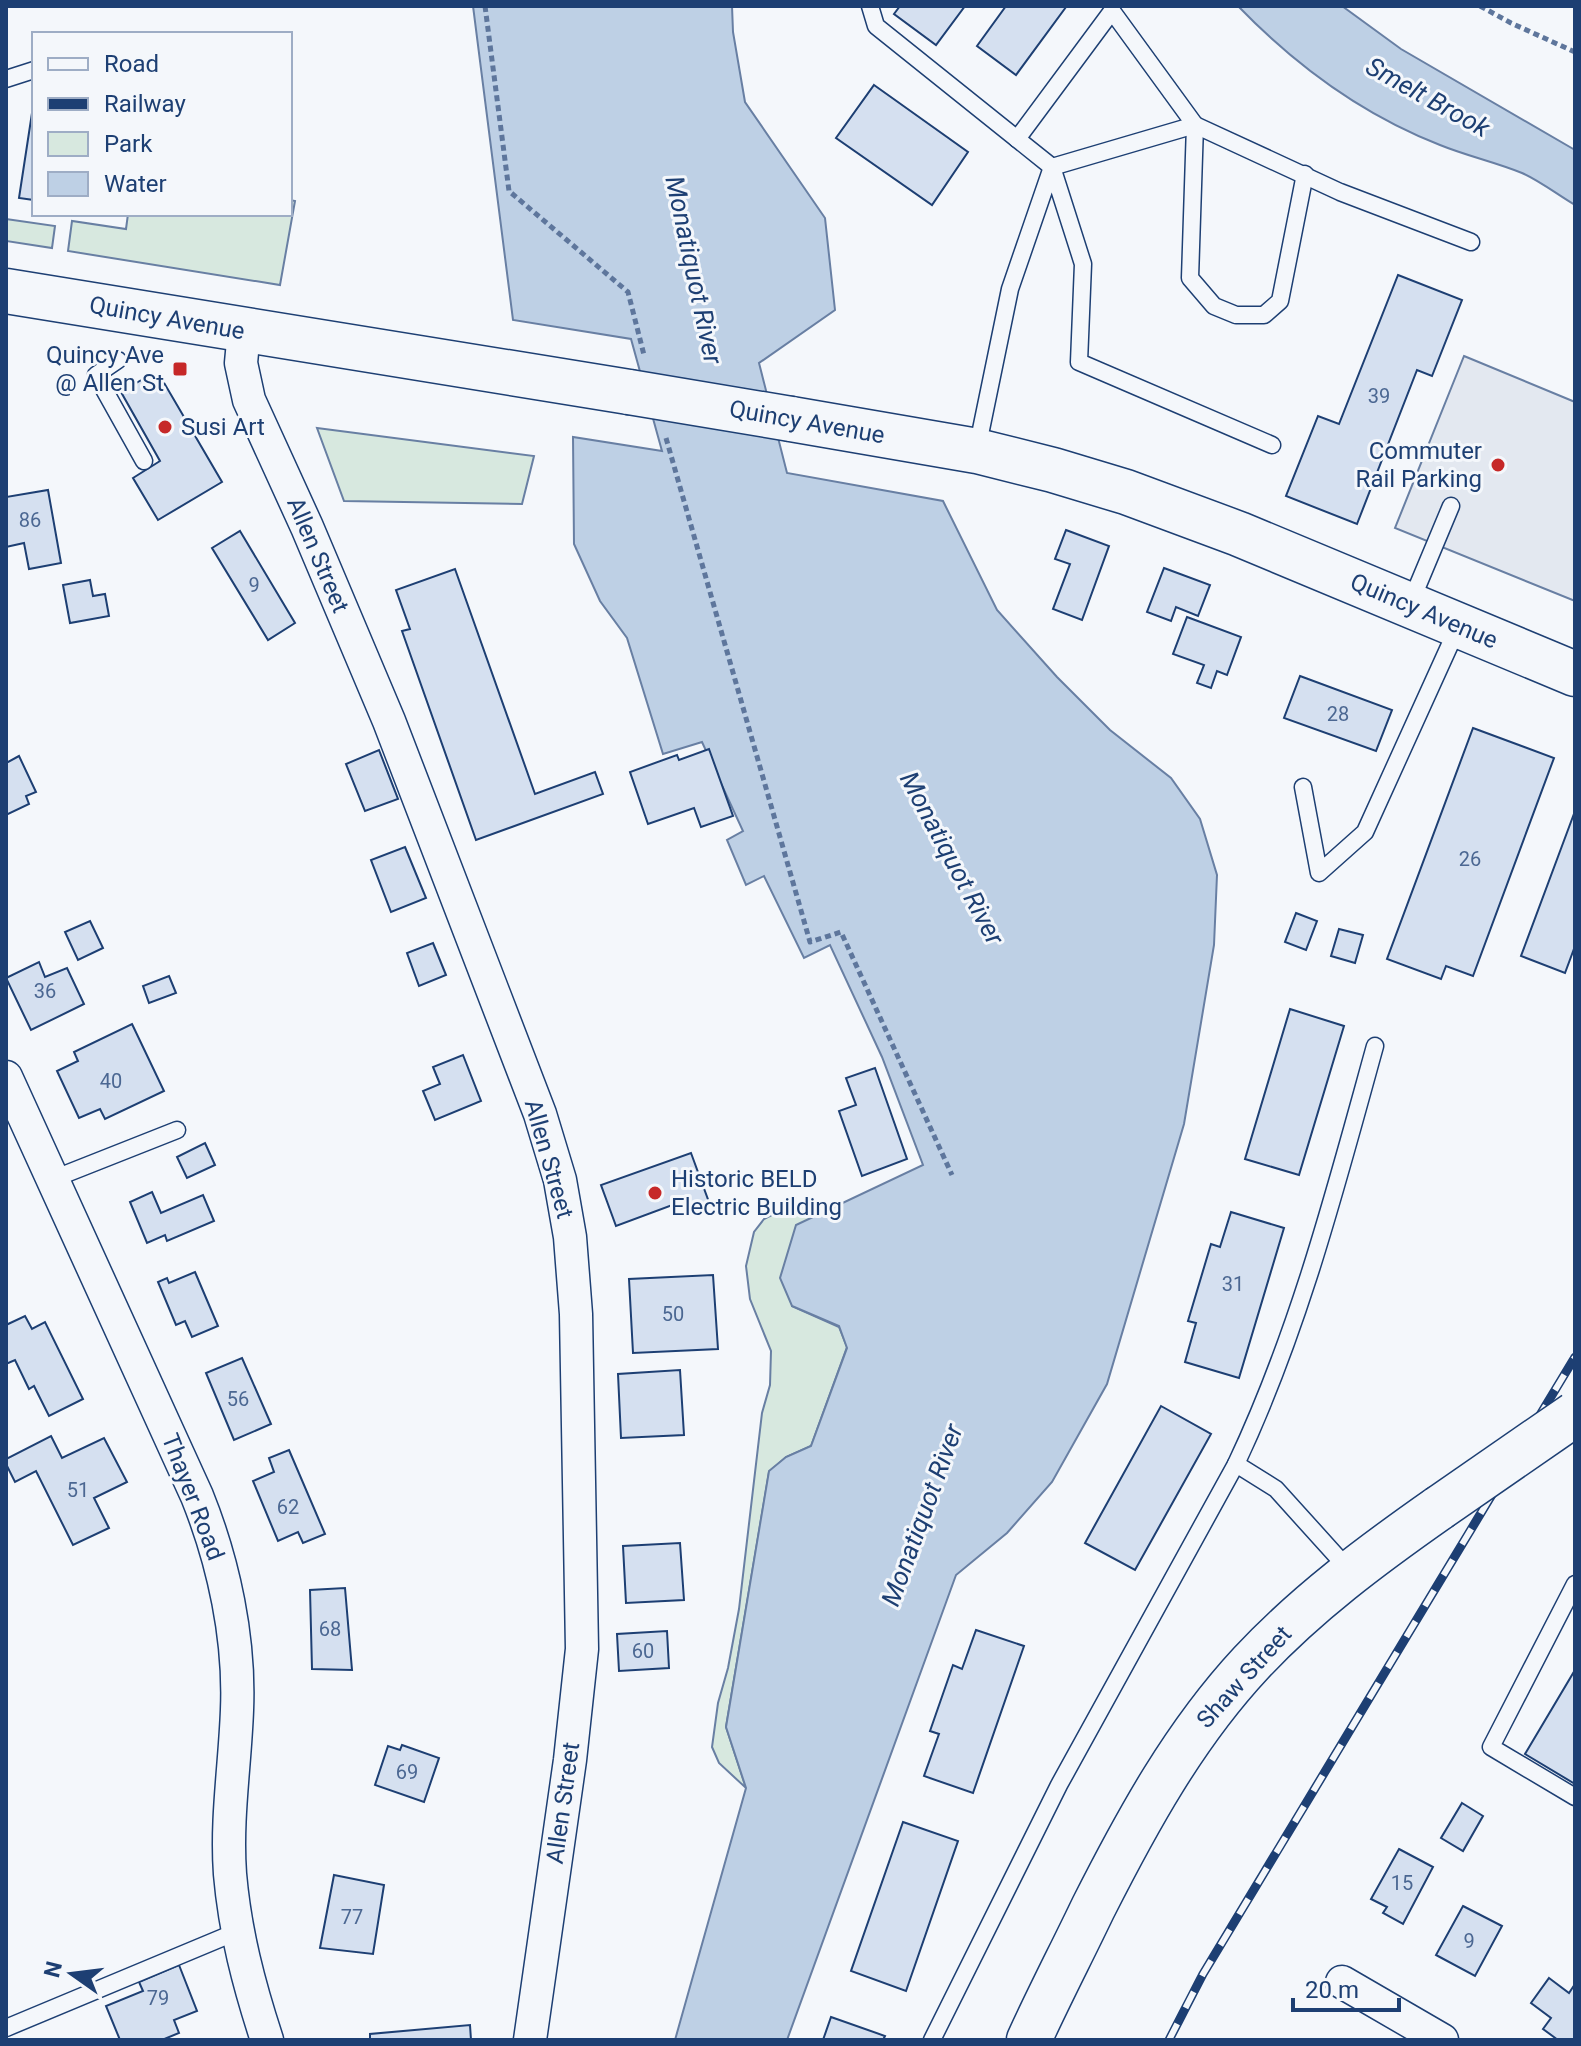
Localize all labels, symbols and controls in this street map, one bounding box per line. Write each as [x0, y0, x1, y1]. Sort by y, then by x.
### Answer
legend [32, 32, 292, 216]
text: Road [104, 50, 159, 78]
water label: Smelt Brook [1361, 51, 1496, 144]
text: Railway [104, 90, 186, 118]
text: Park [104, 130, 153, 158]
text: Water [104, 170, 167, 198]
water label: Monatiquot River [659, 173, 729, 368]
street label: Quincy Avenue [87, 291, 247, 345]
place label: Quincy Ave @ Allen St [46, 341, 164, 397]
marker: Quincy Ave @ Allen St [171, 360, 189, 378]
house number: 39 [1368, 384, 1390, 408]
street label: Quincy Avenue [727, 395, 887, 449]
place label: Susi Art [181, 413, 265, 441]
marker: Susi Art [156, 418, 174, 436]
place label: Commuter Rail Parking [1356, 437, 1482, 493]
marker: Commuter Rail Parking [1489, 456, 1507, 474]
street label: Allen Street [281, 493, 355, 617]
house number: 86 [19, 508, 41, 532]
street label: Quincy Avenue [1346, 567, 1502, 655]
house number: 9 [248, 573, 260, 597]
house number: 28 [1327, 702, 1349, 726]
water label: Monatiquot River [894, 766, 1011, 951]
house number: 26 [1459, 847, 1481, 871]
house number: 36 [34, 979, 56, 1003]
house number: 40 [100, 1069, 122, 1093]
street label: Allen Street [519, 1096, 579, 1222]
place label: Historic BELD Electric Building [671, 1165, 842, 1221]
marker: Historic BELD Electric Building [646, 1184, 664, 1202]
house number: 31 [1222, 1272, 1244, 1296]
house number: 50 [662, 1302, 684, 1326]
house number: 56 [227, 1387, 249, 1411]
water label: Monatiquot River [875, 1419, 969, 1610]
street label: Thayer Road [156, 1430, 230, 1564]
house number: 51 [67, 1478, 89, 1502]
house number: 62 [277, 1495, 299, 1519]
house number: 68 [319, 1617, 341, 1641]
street label: Shaw Street [1191, 1620, 1297, 1734]
house number: 60 [632, 1639, 654, 1663]
street label: Allen Street [541, 1740, 585, 1866]
house number: 69 [396, 1760, 418, 1784]
house number: 15 [1391, 1871, 1413, 1895]
house number: 77 [341, 1905, 363, 1929]
house number: 9 [1463, 1929, 1475, 1953]
north arrow [32, 1934, 112, 2014]
text: N [39, 1959, 67, 1980]
scale bar [1293, 1962, 1399, 2012]
text: 20 m [1305, 1976, 1359, 2004]
house number: 79 [147, 1986, 169, 2010]

